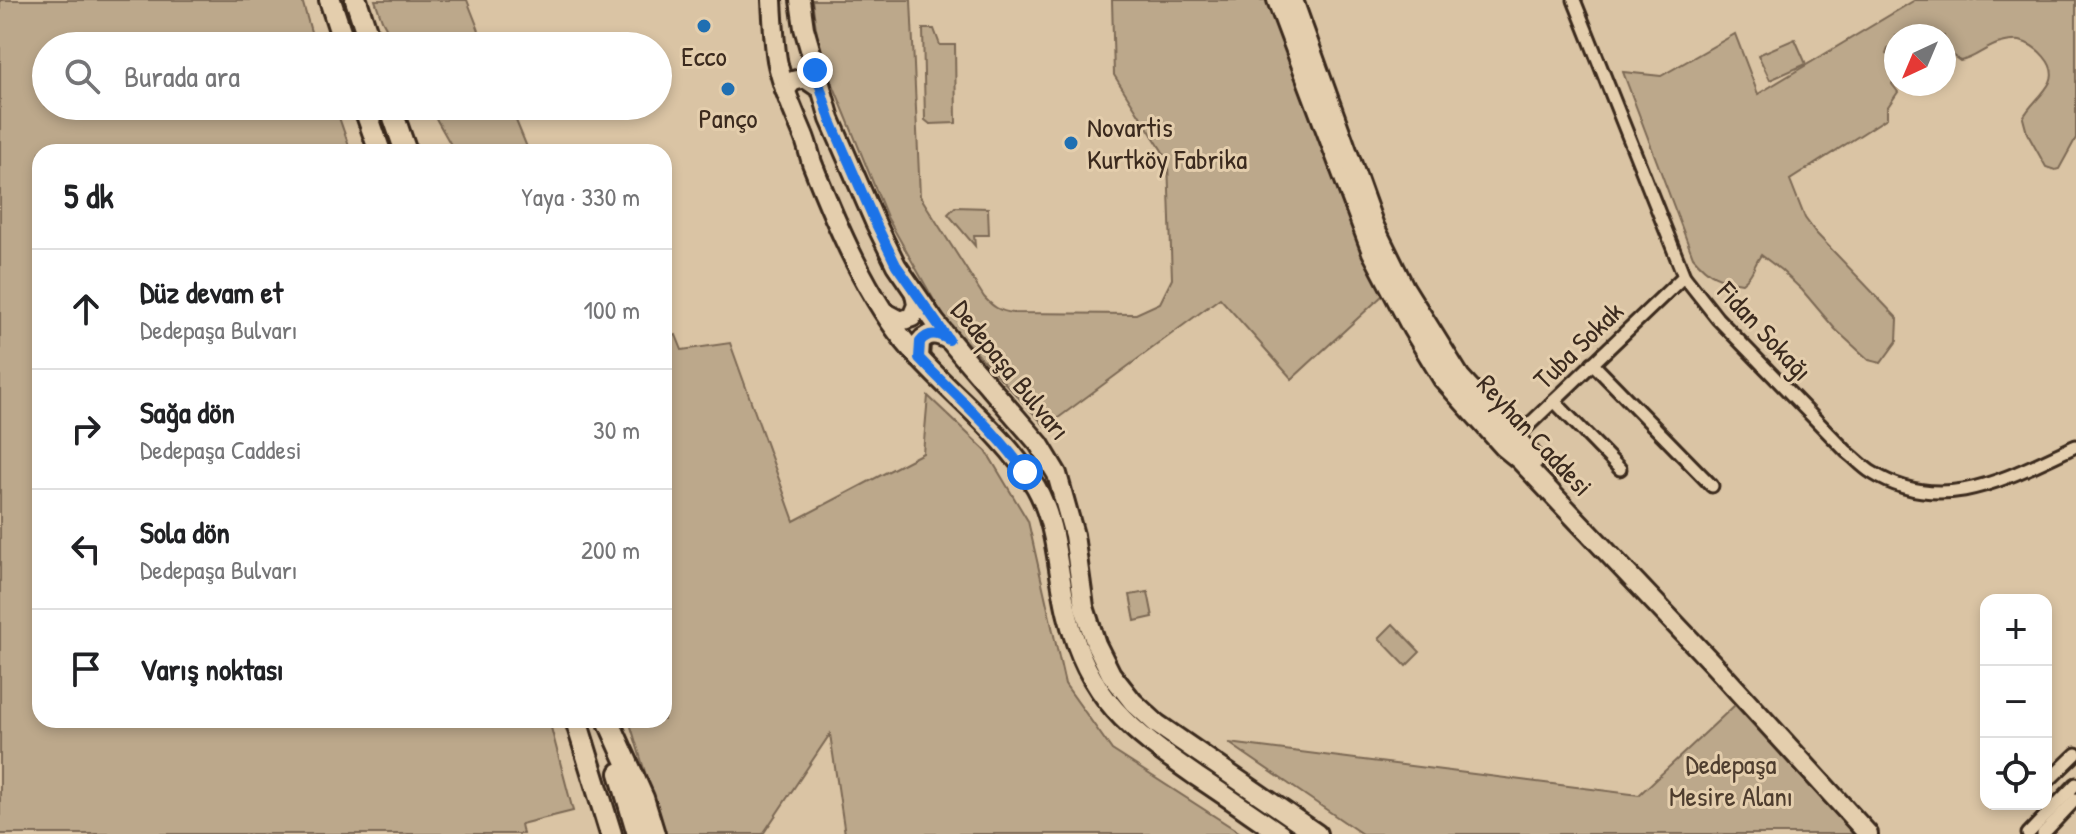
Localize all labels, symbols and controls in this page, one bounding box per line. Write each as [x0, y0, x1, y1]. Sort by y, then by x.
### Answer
marker: Ecco [695, 17, 713, 35]
north arrow [1884, 24, 1956, 96]
search box [32, 32, 672, 120]
place label: Ecco [681, 37, 727, 75]
route end [797, 52, 833, 88]
icon: search [60, 54, 104, 98]
text: Burada ara [124, 56, 240, 96]
marker: Panço [719, 80, 737, 98]
place label: Panço [698, 99, 758, 137]
place label: Novartis Kurtköy Fabrika [1087, 108, 1247, 178]
marker: Novartis Kurtköy Fabrika [1062, 134, 1080, 152]
text: 5 dk [64, 173, 114, 219]
text: Yaya · 330 m [521, 179, 640, 214]
text: Düz devam et [140, 272, 283, 312]
street label: Fidan Sokağı [1708, 272, 1821, 389]
icon: ahead [64, 287, 108, 331]
text: 100 m [584, 292, 640, 327]
street label: Dedepaşa Bulvarı [943, 292, 1079, 448]
street label: Tuba Sokak [1525, 292, 1632, 397]
text: Dedepaşa Bulvarı [140, 312, 298, 347]
street label: Reyhan Caddesi [1469, 366, 1601, 504]
text: Sağa dön [140, 392, 235, 432]
icon: right [64, 407, 108, 451]
text: 30 m [593, 412, 640, 447]
text: Dedepaşa Caddesi [140, 432, 302, 467]
route start [1007, 454, 1043, 490]
text: Sola dön [140, 512, 230, 552]
icon: left [64, 527, 108, 571]
text: 200 m [581, 532, 640, 567]
text: Dedepaşa Bulvarı [140, 552, 298, 587]
map controls [1980, 594, 2052, 810]
button: + [1980, 594, 2052, 666]
icon: arrive [64, 647, 108, 691]
text: Varış noktası [140, 649, 284, 689]
button: − [1980, 666, 2052, 738]
button: locate [1980, 738, 2052, 810]
park label: Dedepaşa Mesire Alanı [1669, 745, 1793, 815]

